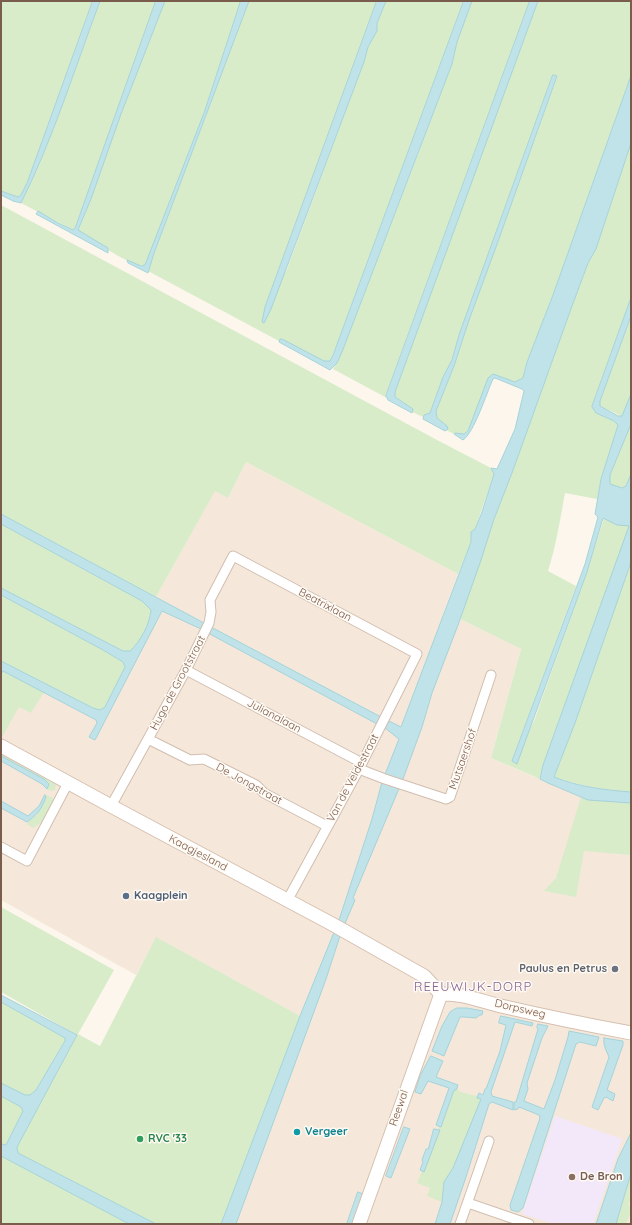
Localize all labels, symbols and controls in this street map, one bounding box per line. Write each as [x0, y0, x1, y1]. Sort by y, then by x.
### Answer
street label: Beatrixlaan [296, 586, 354, 624]
street label: Hugo de Grootstraat [147, 633, 209, 733]
street label: Julianalaan [245, 696, 303, 736]
street label: Mutsaershof [446, 727, 480, 791]
street label: Van de Veldestraat [324, 732, 382, 824]
street label: De Jongstraat [214, 760, 284, 808]
street label: Kaagjesland [166, 832, 230, 874]
place label: Kaagplein [134, 889, 188, 903]
marker: Kaagplein [121, 891, 131, 901]
place label: Paulus en Petrus [519, 962, 607, 976]
marker: Paulus en Petrus [610, 964, 620, 974]
district label: REEUWIJK-DORP [414, 979, 532, 995]
street label: Dorpsweg [493, 997, 547, 1021]
street label: Reewal [387, 1088, 411, 1128]
place label: Vergeer [305, 1125, 348, 1139]
marker: Vergeer [292, 1127, 302, 1137]
place label: RVC '33 [148, 1132, 187, 1146]
marker: RVC '33 [135, 1134, 145, 1144]
place label: De Bron [580, 1170, 623, 1184]
marker: De Bron [567, 1172, 577, 1182]

